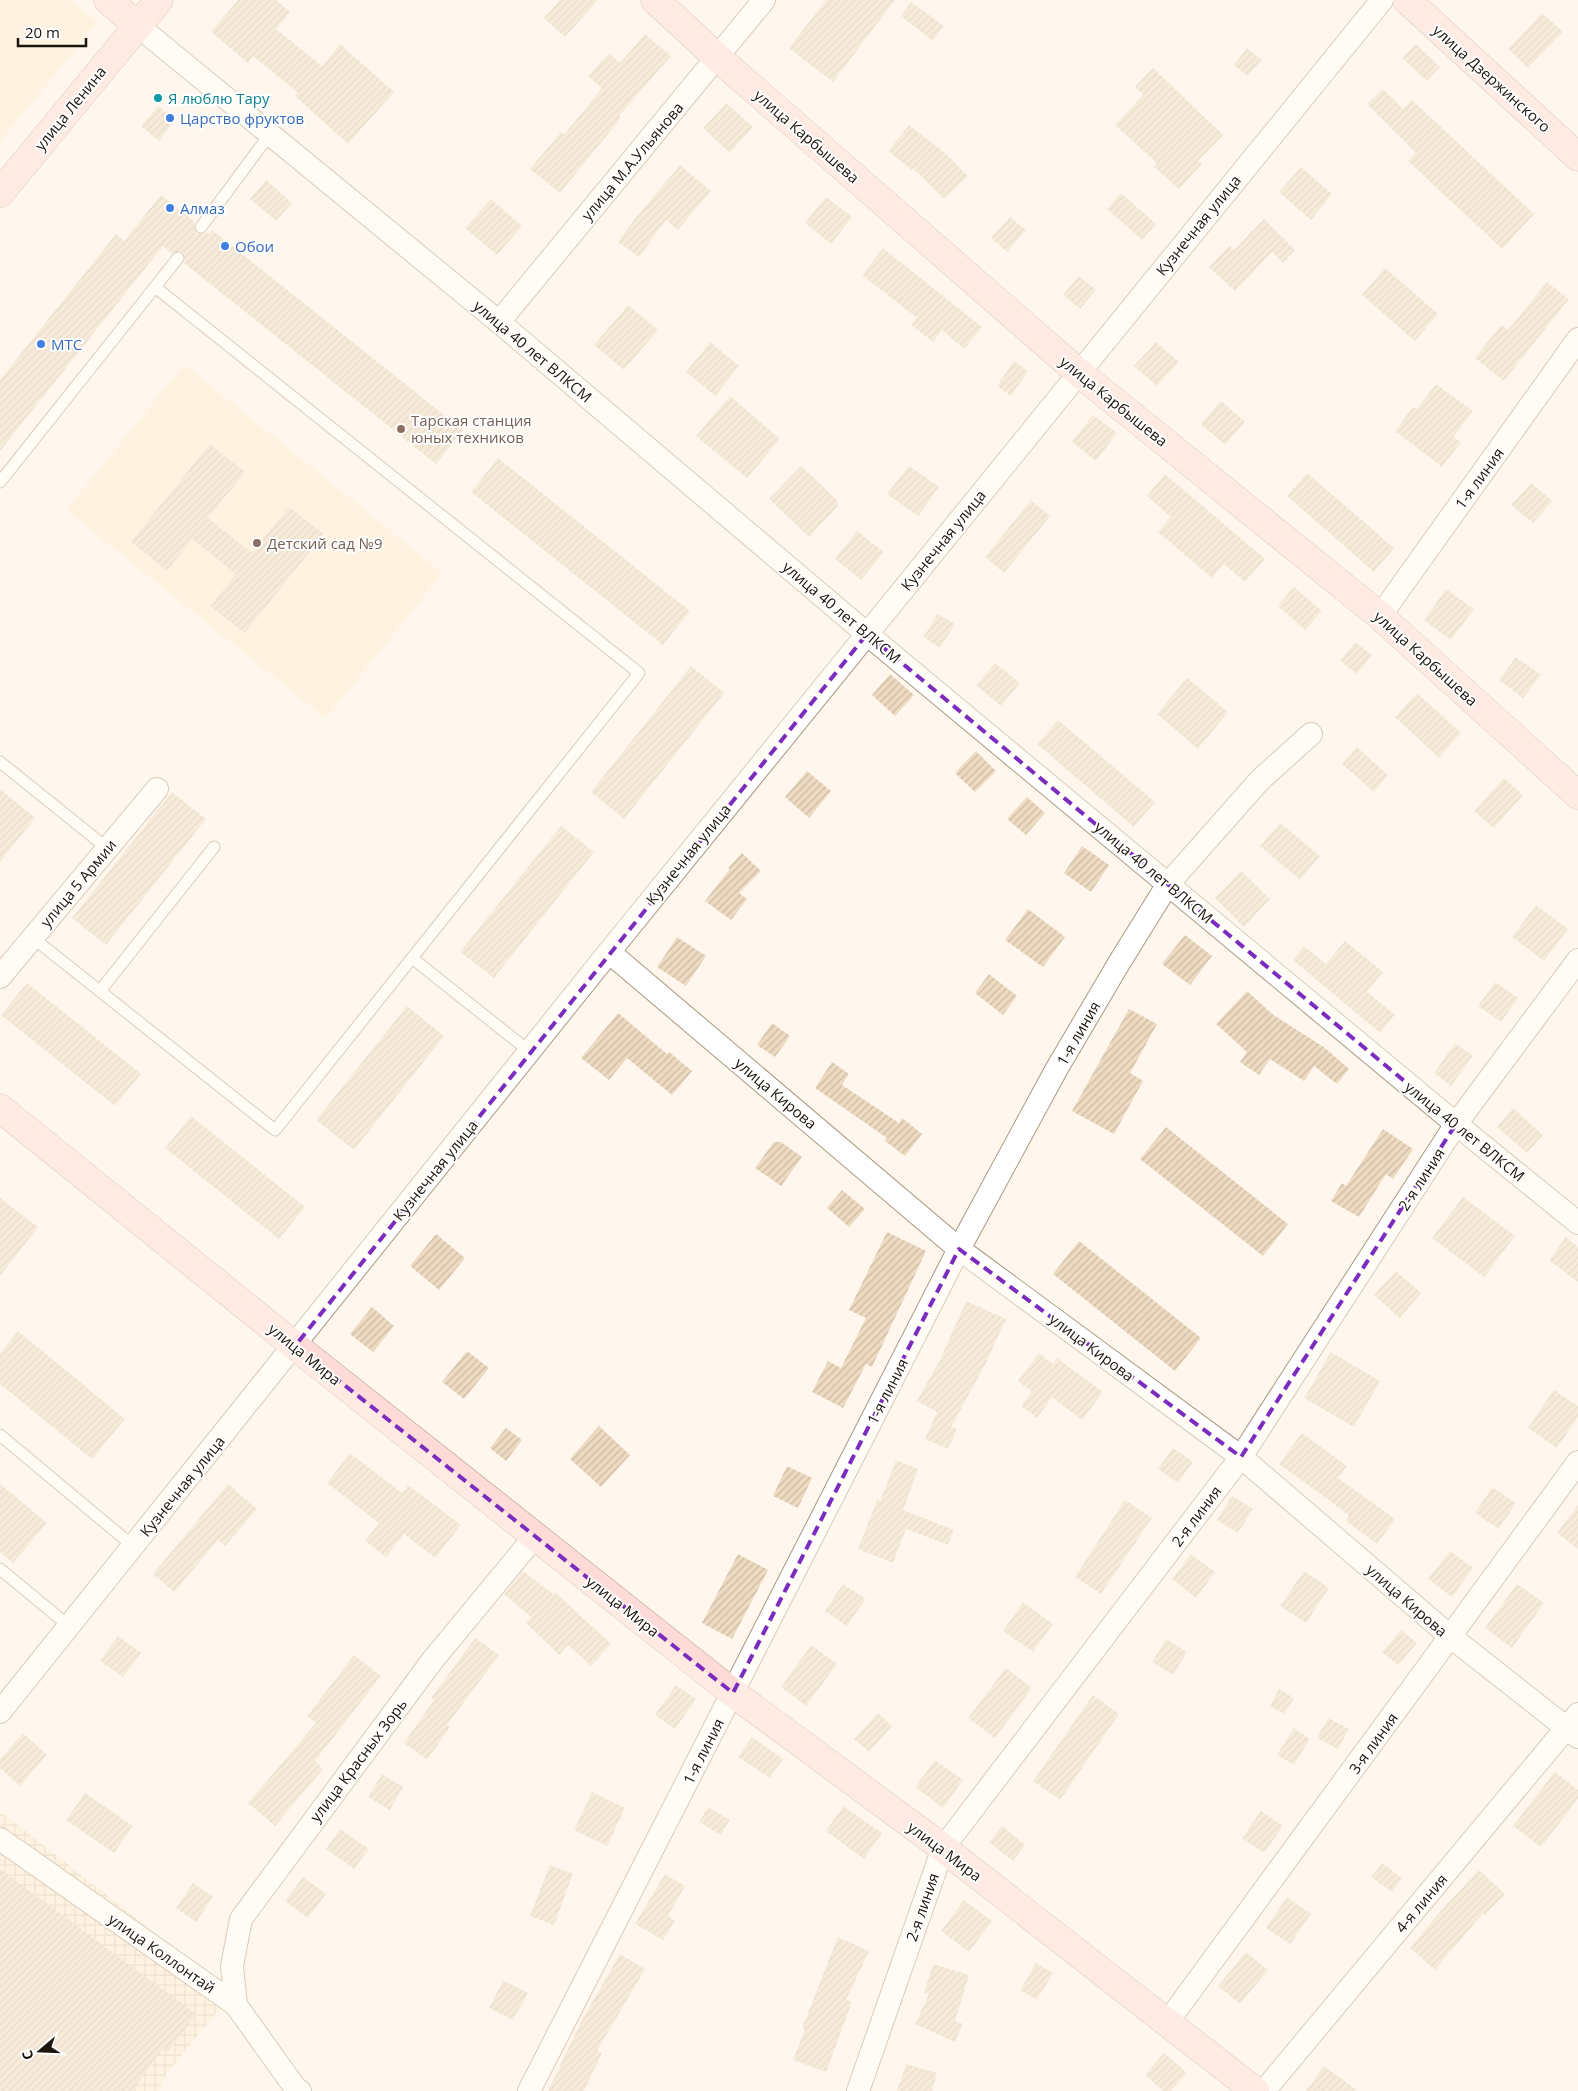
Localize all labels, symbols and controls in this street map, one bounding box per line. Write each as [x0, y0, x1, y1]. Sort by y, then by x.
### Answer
scale bar [18, 15, 85, 47]
street label: улица Дзержинского [1429, 20, 1555, 136]
text: 20 m [25, 22, 60, 42]
street label: улица Ленина [30, 62, 110, 154]
street label: улица Карбышева [750, 85, 864, 187]
place label: Я люблю Тару [168, 88, 270, 108]
marker: Я люблю Тару [152, 92, 164, 104]
street label: улица М.А.Ульянова [577, 98, 687, 224]
place label: Царство фруктов [180, 108, 304, 128]
marker: Царство фруктов [164, 112, 176, 124]
street label: Кузнечная улица [1151, 170, 1245, 280]
place label: Алмаз [180, 198, 225, 218]
marker: Алмаз [164, 202, 176, 214]
place label: Обои [235, 236, 274, 256]
marker: Обои [219, 240, 231, 252]
street label: улица 40 лет ВЛКСМ [470, 296, 596, 406]
place label: МТС [51, 334, 82, 354]
marker: МТС [35, 338, 47, 350]
street label: улица Карбышева [1056, 351, 1172, 451]
place label: Тарская станция юных техников [411, 410, 532, 447]
marker: Тарская станция юных техников [395, 423, 407, 435]
street label: 1-я линия [1450, 443, 1508, 513]
street label: Кузнечная улица [896, 485, 990, 595]
place label: Детский сад №9 [267, 533, 383, 553]
marker: Детский сад №9 [251, 537, 263, 549]
street label: улица 40 лет ВЛКСМ [779, 557, 905, 667]
street label: улица Карбышева [1370, 606, 1482, 710]
street label: Кузнечная улица [641, 799, 735, 909]
street label: улица 40 лет ВЛКСМ [1091, 817, 1217, 927]
street label: улица 5 Армии [35, 835, 121, 931]
street label: 1-я линия [1052, 997, 1104, 1069]
street label: улица Кирова [731, 1053, 821, 1133]
street label: улица 40 лет ВЛКСМ [1401, 1076, 1529, 1186]
street label: Кузнечная улица [388, 1115, 482, 1225]
street label: 2-я линия [1393, 1144, 1449, 1214]
street label: улица Кирова [1046, 1309, 1138, 1385]
street label: улица Мира [265, 1319, 345, 1389]
street label: 1-я линия [862, 1355, 912, 1427]
street label: Кузнечная улица [135, 1431, 229, 1541]
street label: 2-я линия [1167, 1482, 1225, 1550]
street label: улица Кирова [1362, 1559, 1452, 1641]
street label: улица Мира [582, 1571, 664, 1641]
street label: улица Красных Зорь [305, 1694, 411, 1826]
street label: 3-я линия [1344, 1708, 1402, 1778]
street label: 1-я линия [678, 1715, 728, 1787]
street label: улица Мира [904, 1817, 986, 1885]
street label: 4-я линия [1391, 1869, 1451, 1937]
street label: 2-я линия [901, 1870, 943, 1944]
street label: улица Коллонтай [105, 1909, 219, 1997]
north arrow [15, 2026, 65, 2076]
text: С [17, 2048, 38, 2063]

